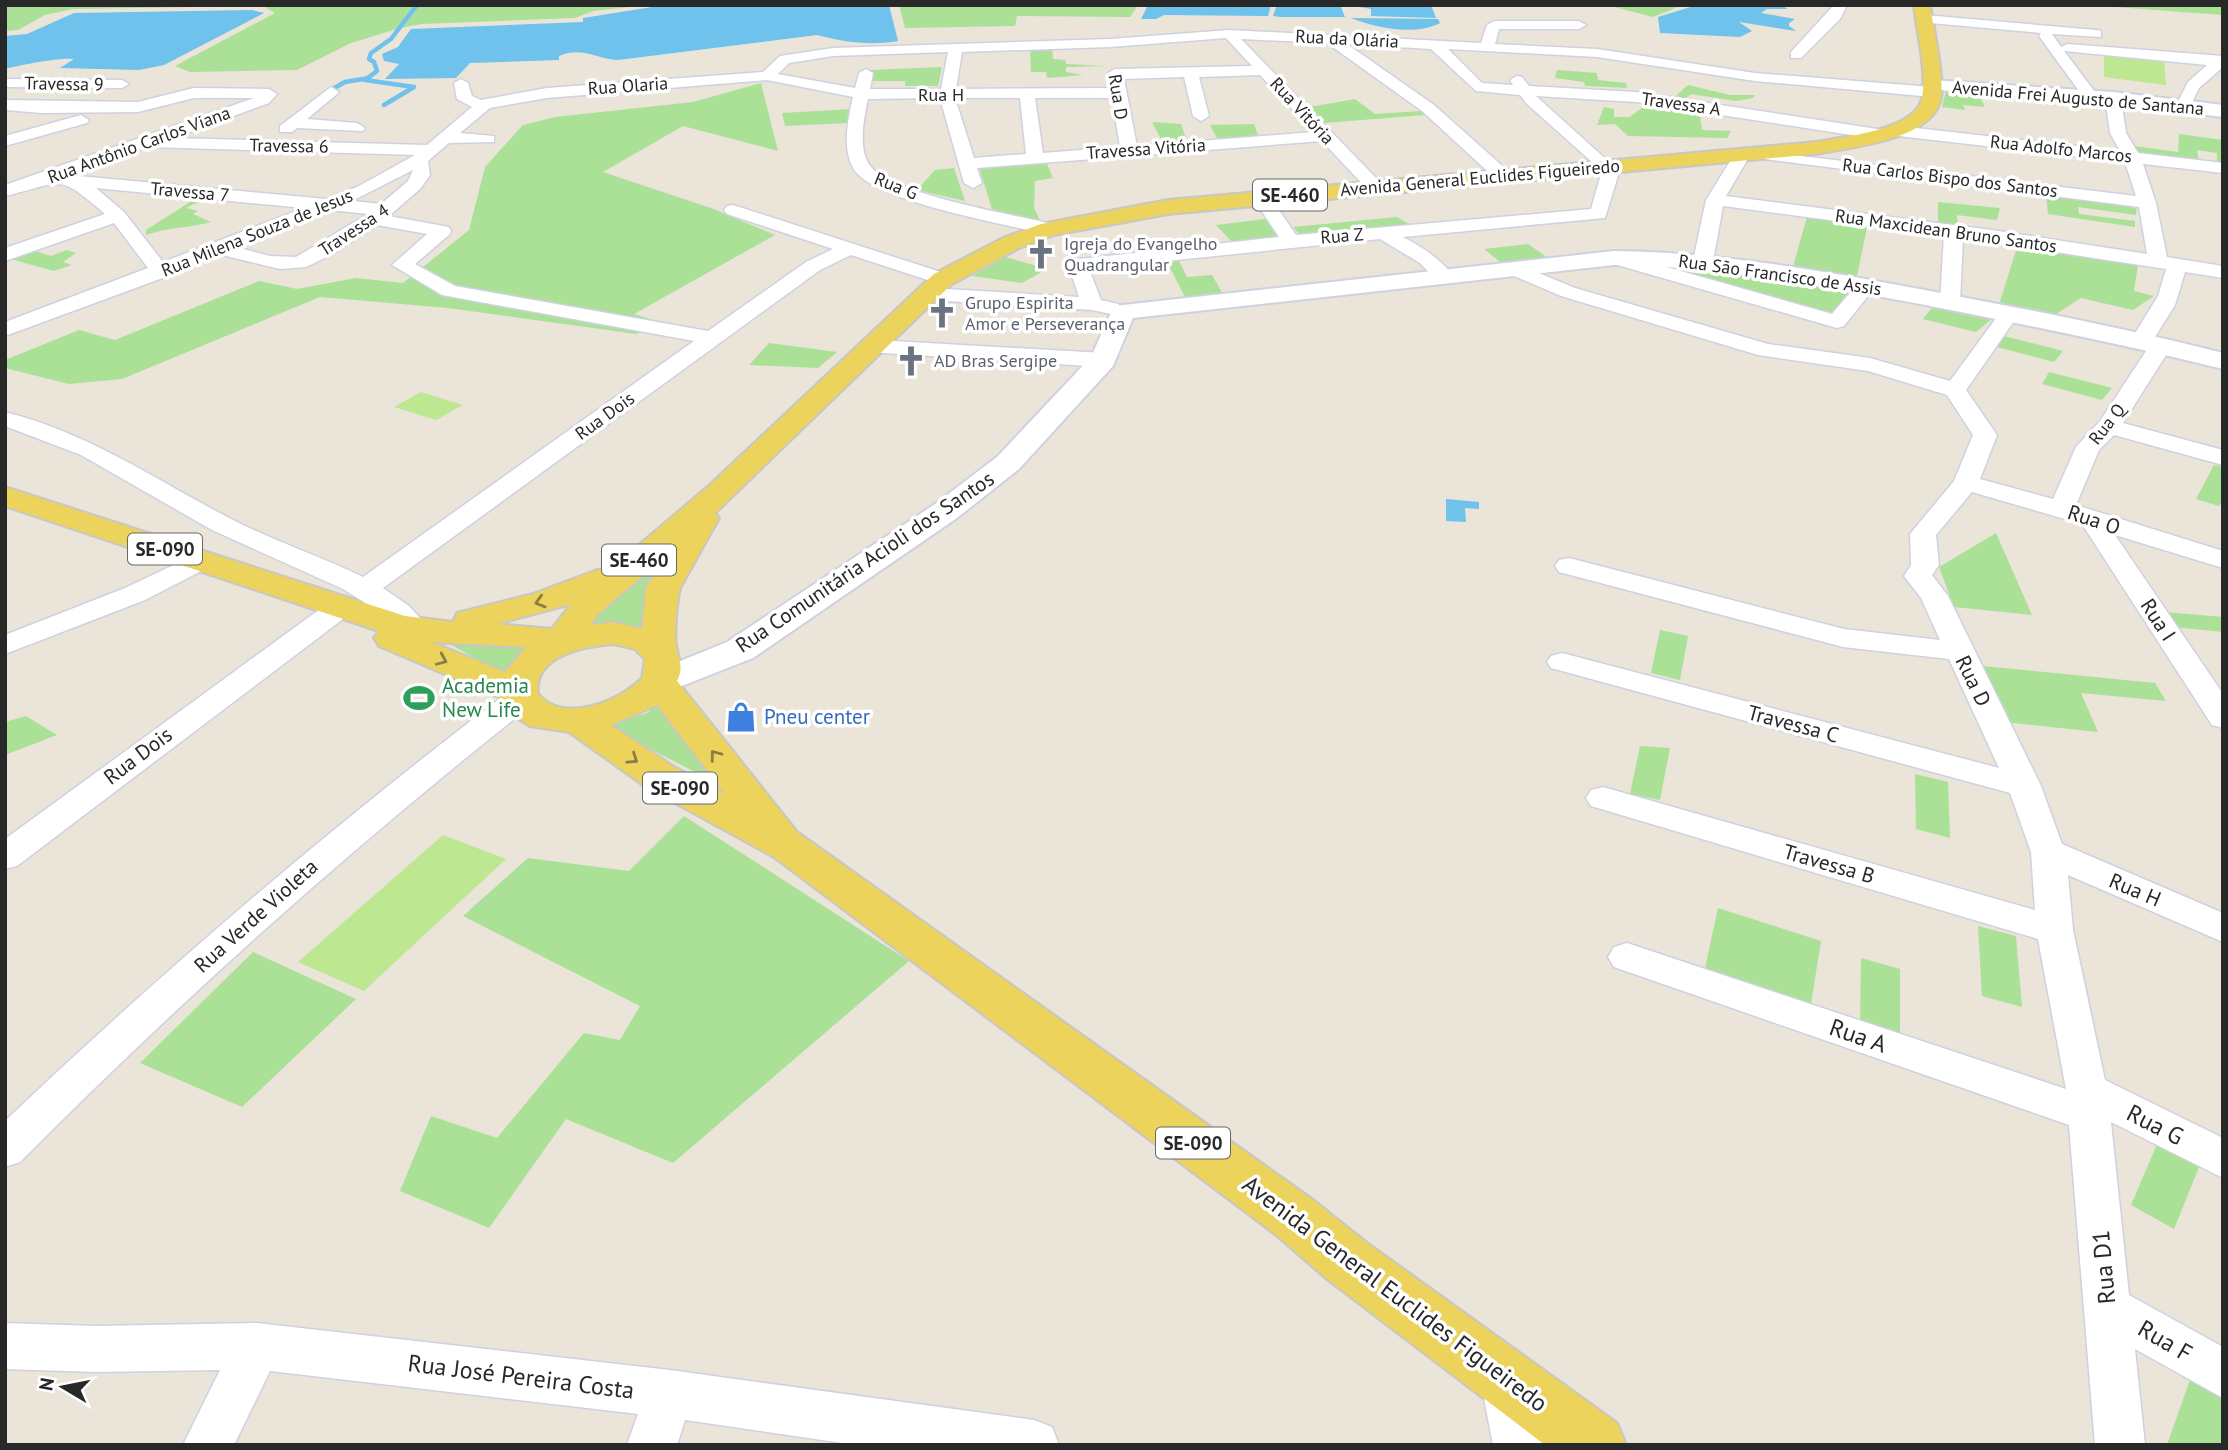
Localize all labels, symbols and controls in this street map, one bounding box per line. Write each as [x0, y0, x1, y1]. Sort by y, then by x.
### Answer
street label: Rua da Olária [1295, 24, 1399, 53]
street label: Travessa 9 [24, 71, 104, 96]
street label: Rua Olaria [587, 71, 669, 100]
street label: Rua Vitória [1265, 72, 1339, 149]
street label: Rua D [1104, 73, 1133, 121]
street label: Avenida Frei Augusto de Santana [1951, 75, 2205, 120]
street label: Rua H [918, 83, 964, 106]
street label: Travessa A [1640, 87, 1723, 120]
street label: Rua Antônio Carlos Viana [44, 101, 233, 188]
street label: Rua Adolfo Marcos [1989, 130, 2133, 167]
street label: Travessa 6 [249, 133, 329, 158]
street label: Travessa Vitória [1086, 133, 1206, 164]
street label: Rua Carlos Bispo dos Santos [1841, 153, 2059, 202]
street label: Avenida General Euclides Figueiredo [1339, 154, 1621, 201]
street label: Rua G [871, 166, 921, 205]
street label: Travessa 7 [149, 177, 231, 206]
road number: SE-460 [1253, 180, 1327, 210]
street label: Rua Milena Souza de Jesus [158, 184, 356, 282]
street label: Travessa 4 [314, 198, 393, 261]
street label: Rua Maxcidean Bruno Santos [1834, 204, 2058, 257]
street label: Rua Z [1319, 222, 1365, 249]
place label: Igreja do Evangelho Quadrangular [1064, 232, 1218, 276]
church icon: Igreja do Evangelho Quadrangular [1024, 237, 1058, 271]
street label: Rua São Francisco de Assis [1677, 249, 1883, 300]
place label: Grupo Espirita Amor e Perseverança [965, 291, 1125, 335]
church icon: Grupo Espirita Amor e Perseverança [925, 296, 959, 330]
church icon: AD Bras Sergipe [894, 344, 928, 378]
place label: AD Bras Sergipe [934, 349, 1057, 372]
street label: Rua Dois [571, 386, 639, 445]
street label: Rua Q [2083, 398, 2130, 449]
street label: Rua Comunitária Acioli dos Santos [730, 465, 999, 658]
street label: Rua O [2064, 498, 2124, 541]
road number: SE-090 [128, 534, 202, 564]
road number: SE-460 [602, 544, 676, 576]
street label: Rua I [2135, 593, 2182, 646]
one-way arrow [534, 594, 546, 609]
street label: Rua D [1950, 651, 1997, 711]
one-way arrow [434, 652, 447, 666]
place label: Academia New Life [442, 672, 529, 723]
sports icon: Academia New Life [402, 681, 436, 715]
street label: Travessa C [1745, 698, 1842, 749]
shop icon: Pneu center [724, 700, 758, 734]
place label: Pneu center [764, 703, 870, 730]
street label: Rua Dois [98, 721, 177, 790]
one-way arrow [710, 750, 723, 763]
one-way arrow [626, 751, 639, 764]
road number: SE-090 [643, 772, 717, 804]
street label: Travessa B [1780, 838, 1878, 889]
street label: Rua Verde Violeta [188, 853, 323, 978]
street label: Rua H [2105, 867, 2165, 912]
street label: Rua A [1825, 1011, 1891, 1060]
street label: Rua G [2121, 1097, 2189, 1152]
road number: SE-090 [1156, 1128, 1230, 1158]
street label: Avenida General Euclides Figueiredo [1237, 1169, 1554, 1419]
street label: Rua D1 [2085, 1229, 2122, 1305]
street label: Rua F [2133, 1313, 2198, 1368]
street label: Rua José Pereira Costa [406, 1347, 636, 1406]
north arrow [28, 1352, 98, 1422]
text: N [33, 1376, 59, 1392]

